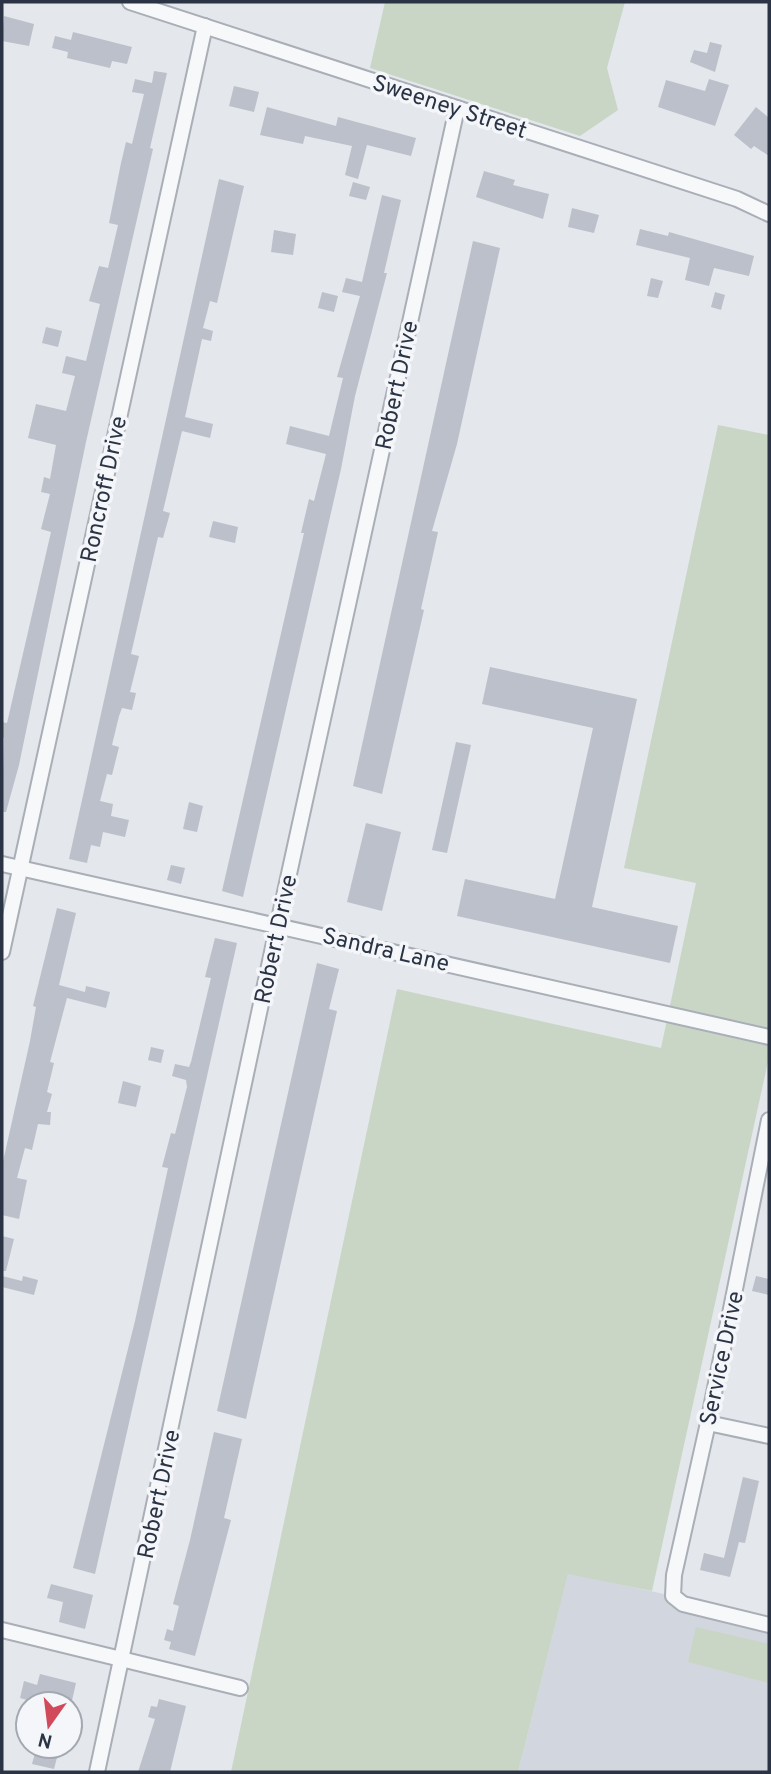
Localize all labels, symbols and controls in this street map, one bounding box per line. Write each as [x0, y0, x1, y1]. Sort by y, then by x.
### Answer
street label: Sweeney Street [368, 70, 530, 147]
street label: Robert Drive [371, 318, 426, 453]
street label: Roncroff Drive [76, 414, 135, 565]
street label: Robert Drive [250, 872, 305, 1007]
street label: Sandra Lane [319, 923, 452, 980]
street label: Service Drive [695, 1289, 752, 1428]
street label: Robert Drive [133, 1427, 188, 1562]
north arrow [14, 1690, 84, 1760]
text: N [36, 1726, 55, 1753]

